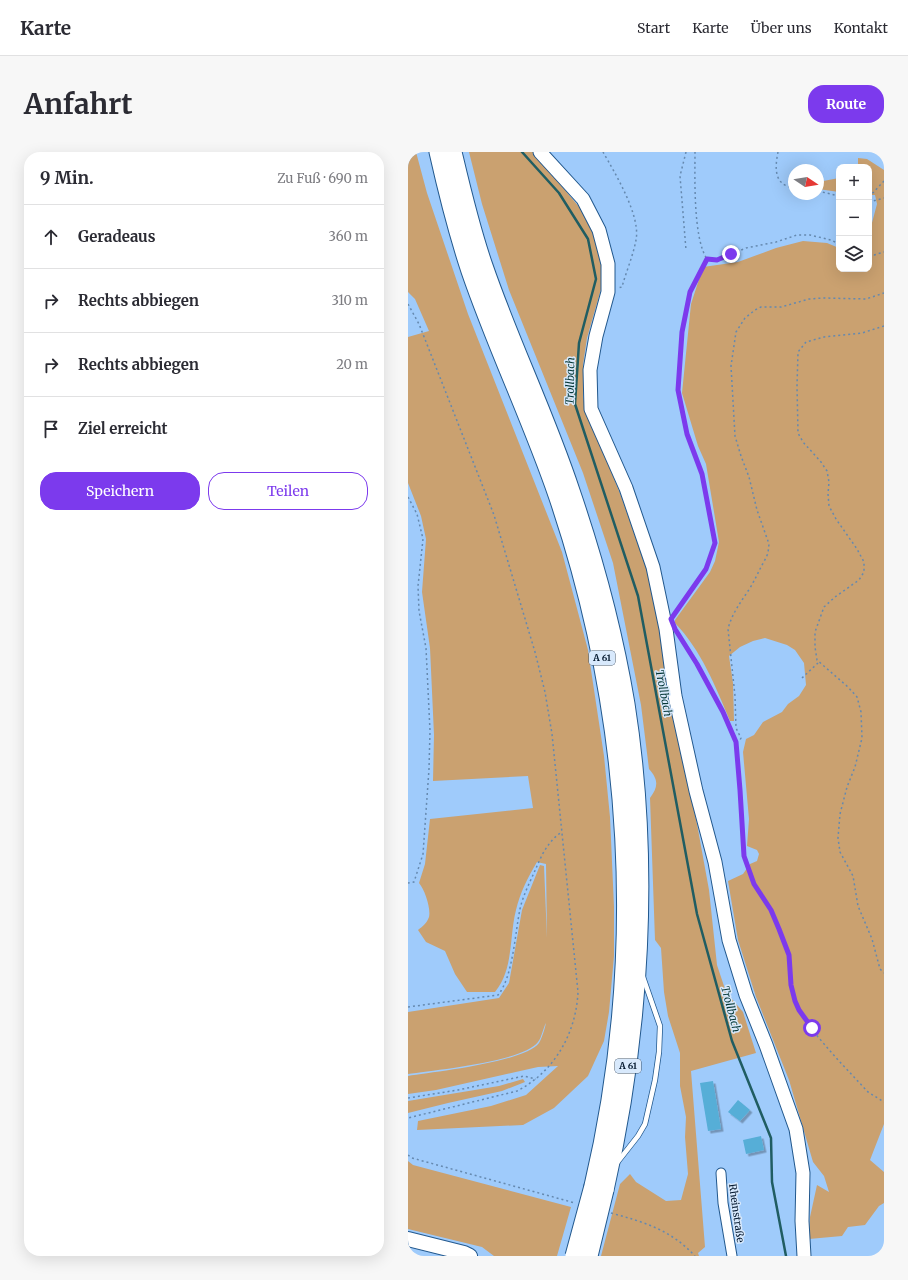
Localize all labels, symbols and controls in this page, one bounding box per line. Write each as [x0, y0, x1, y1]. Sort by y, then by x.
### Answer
text: Karte [20, 16, 71, 40]
text: Start [637, 19, 670, 37]
text: Karte [692, 19, 729, 37]
text: Über uns [751, 19, 812, 37]
text: Kontakt [834, 19, 888, 37]
button: Route [808, 85, 884, 123]
text: Anfahrt [24, 86, 133, 122]
north arrow [788, 164, 824, 200]
map controls [836, 164, 872, 272]
button: + [836, 164, 872, 200]
text: 9 Min. [40, 167, 94, 189]
text: Zu Fuß · 690 m [277, 170, 368, 187]
button: − [836, 200, 872, 236]
icon: ahead [40, 226, 62, 248]
text: Geradeaus [78, 227, 155, 246]
text: 360 m [329, 228, 368, 245]
button: layers [836, 236, 872, 272]
route end [722, 245, 740, 263]
icon: right [40, 290, 62, 312]
text: Rechts abbiegen [78, 291, 199, 310]
text: 310 m [331, 292, 368, 309]
icon: right [40, 354, 62, 376]
text: Rechts abbiegen [78, 355, 199, 374]
text: 20 m [336, 356, 368, 373]
water label: Trollbach [563, 357, 577, 405]
icon: arrive [40, 418, 62, 440]
text: Ziel erreicht [78, 419, 168, 438]
button: Speichern [40, 472, 200, 510]
button: Teilen [208, 472, 368, 510]
road number: A 61 [589, 651, 615, 665]
water label: Trollbach [653, 668, 675, 718]
water label: Trollbach [718, 984, 744, 1034]
route start [803, 1019, 821, 1037]
road number: A 61 [615, 1059, 641, 1073]
street label: Rheinstraße [726, 1183, 747, 1243]

